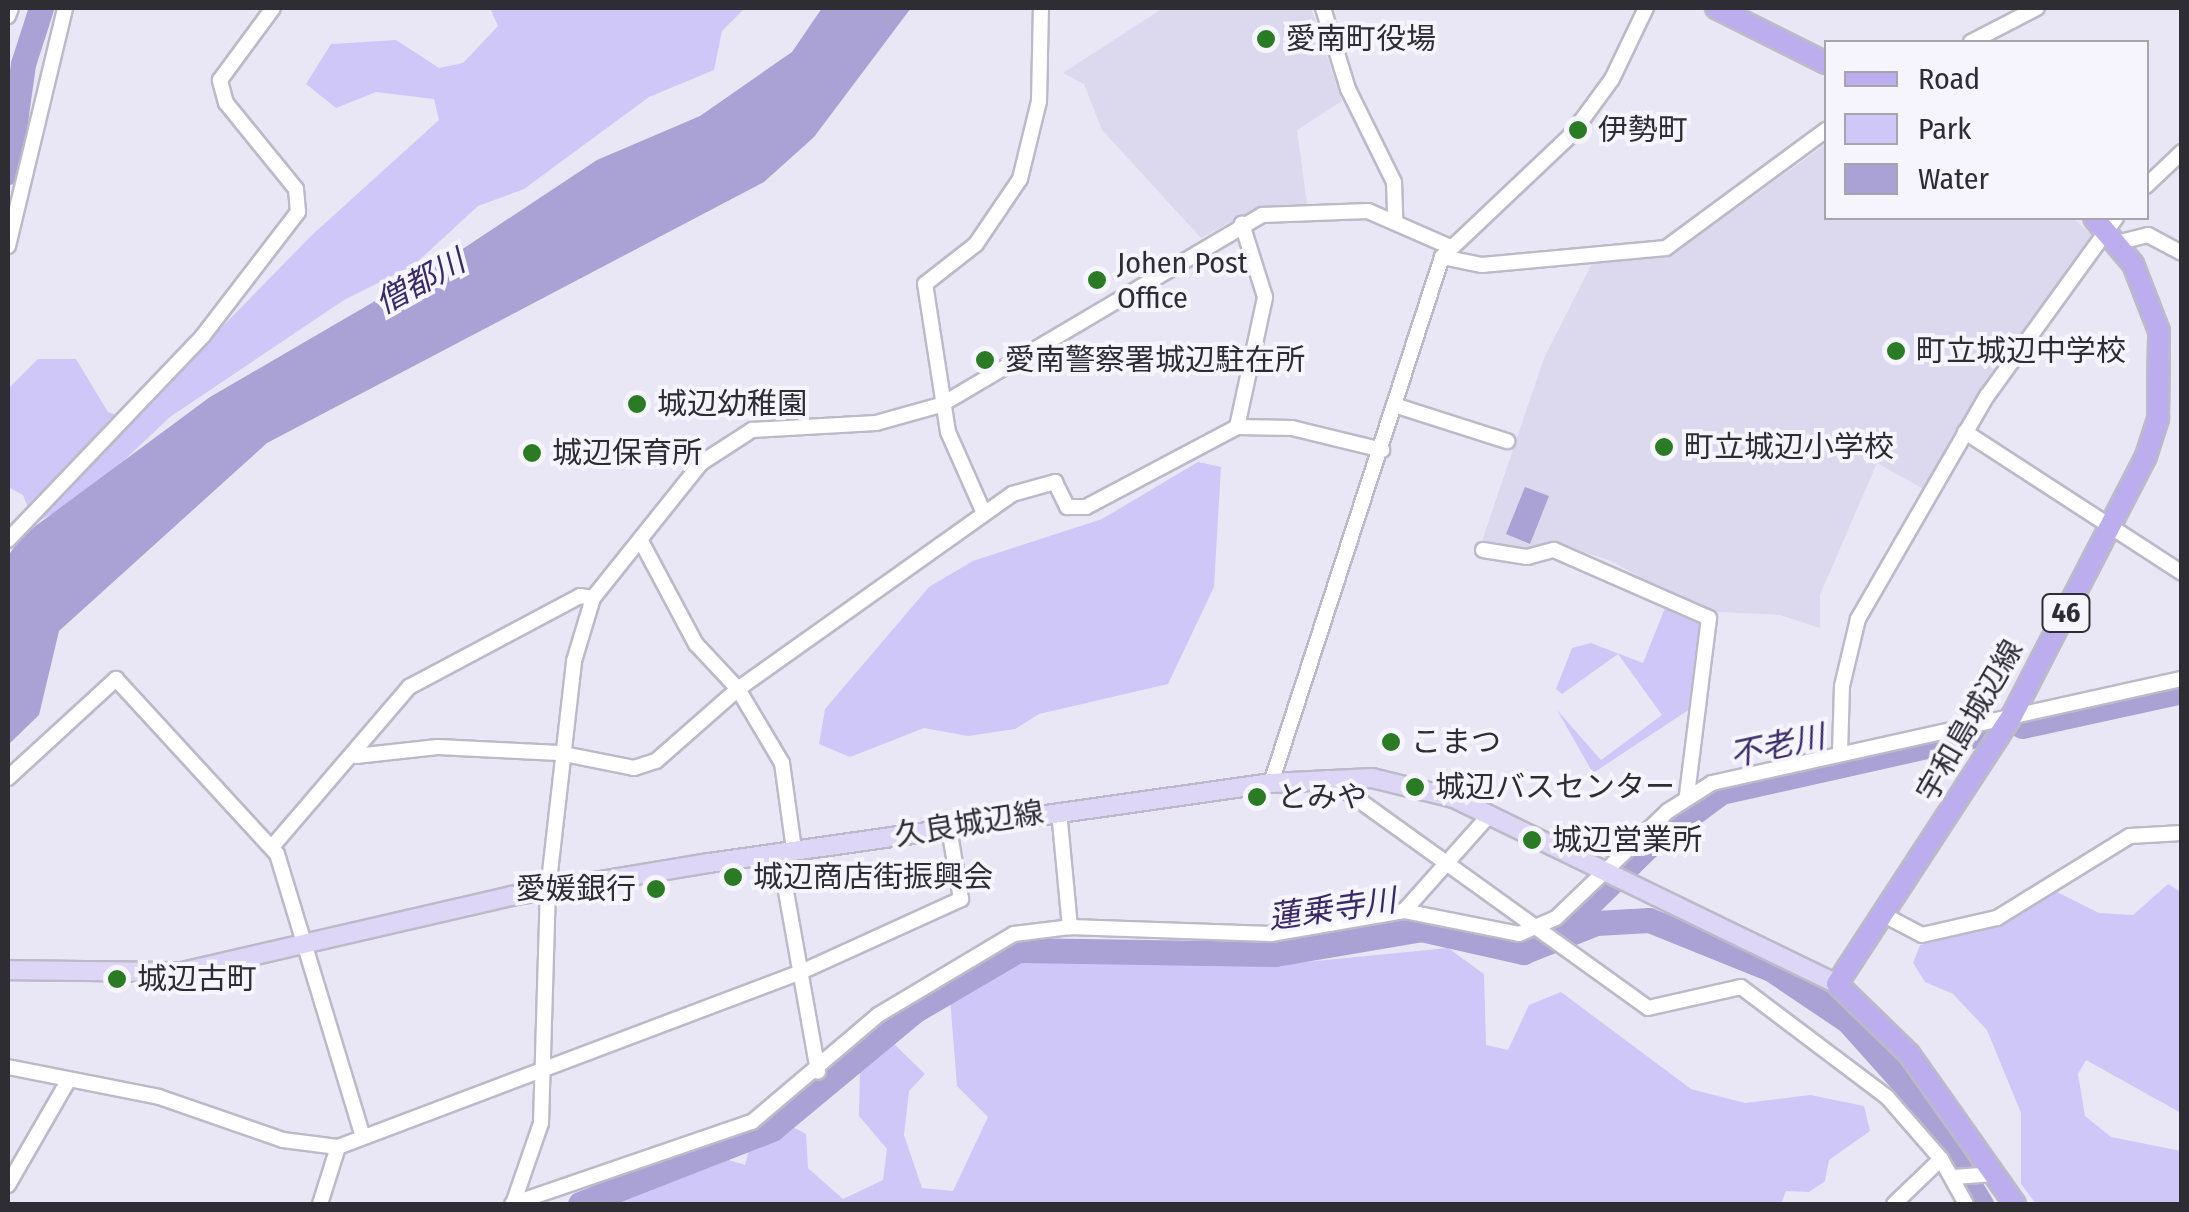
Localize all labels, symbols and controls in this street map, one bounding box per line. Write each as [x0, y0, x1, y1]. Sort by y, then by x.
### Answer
place label: 愛南町役場 [1286, 21, 1436, 57]
marker: 愛南町役場 [1255, 28, 1277, 50]
legend [1824, 40, 2149, 220]
text: Road [1918, 61, 1980, 97]
text: Park [1918, 111, 1971, 147]
place label: 伊勢町 [1598, 112, 1688, 148]
marker: 伊勢町 [1567, 119, 1589, 141]
text: Water [1918, 161, 1989, 197]
water label: 僧都川 [369, 242, 471, 322]
place label: Johen Post Office [1117, 245, 1248, 316]
marker: Johen Post Office [1086, 269, 1108, 291]
place label: 町立城辺中学校 [1916, 333, 2126, 369]
marker: 町立城辺中学校 [1885, 340, 1907, 362]
place label: 愛南警察署城辺駐在所 [1005, 342, 1305, 378]
marker: 愛南警察署城辺駐在所 [974, 349, 996, 371]
place label: 城辺幼稚園 [657, 386, 807, 422]
marker: 城辺幼稚園 [626, 393, 648, 415]
place label: 町立城辺小学校 [1684, 429, 1894, 465]
place label: 城辺保育所 [552, 435, 702, 471]
marker: 町立城辺小学校 [1653, 436, 1675, 458]
marker: 城辺保育所 [521, 442, 543, 464]
road number: 46 [2041, 590, 2091, 636]
street label: 宇和島城辺線 [1909, 634, 2031, 808]
water label: 不老川 [1726, 717, 1828, 775]
place label: こまつ [1411, 724, 1501, 760]
marker: こまつ [1380, 731, 1402, 753]
place label: 城辺バスセンター [1435, 769, 1675, 805]
marker: 城辺バスセンター [1404, 776, 1426, 798]
place label: とみや [1277, 779, 1367, 815]
marker: とみや [1246, 786, 1268, 808]
street label: 久良城辺線 [892, 794, 1046, 854]
place label: 城辺営業所 [1552, 822, 1702, 858]
marker: 城辺営業所 [1521, 829, 1543, 851]
place label: 城辺商店街振興会 [753, 859, 993, 895]
marker: 城辺商店街振興会 [722, 866, 744, 888]
place label: 愛媛銀行 [516, 871, 636, 907]
marker: 愛媛銀行 [645, 878, 667, 900]
water label: 蓮乗寺川 [1266, 881, 1398, 937]
place label: 城辺古町 [137, 961, 257, 997]
marker: 城辺古町 [106, 968, 128, 990]

